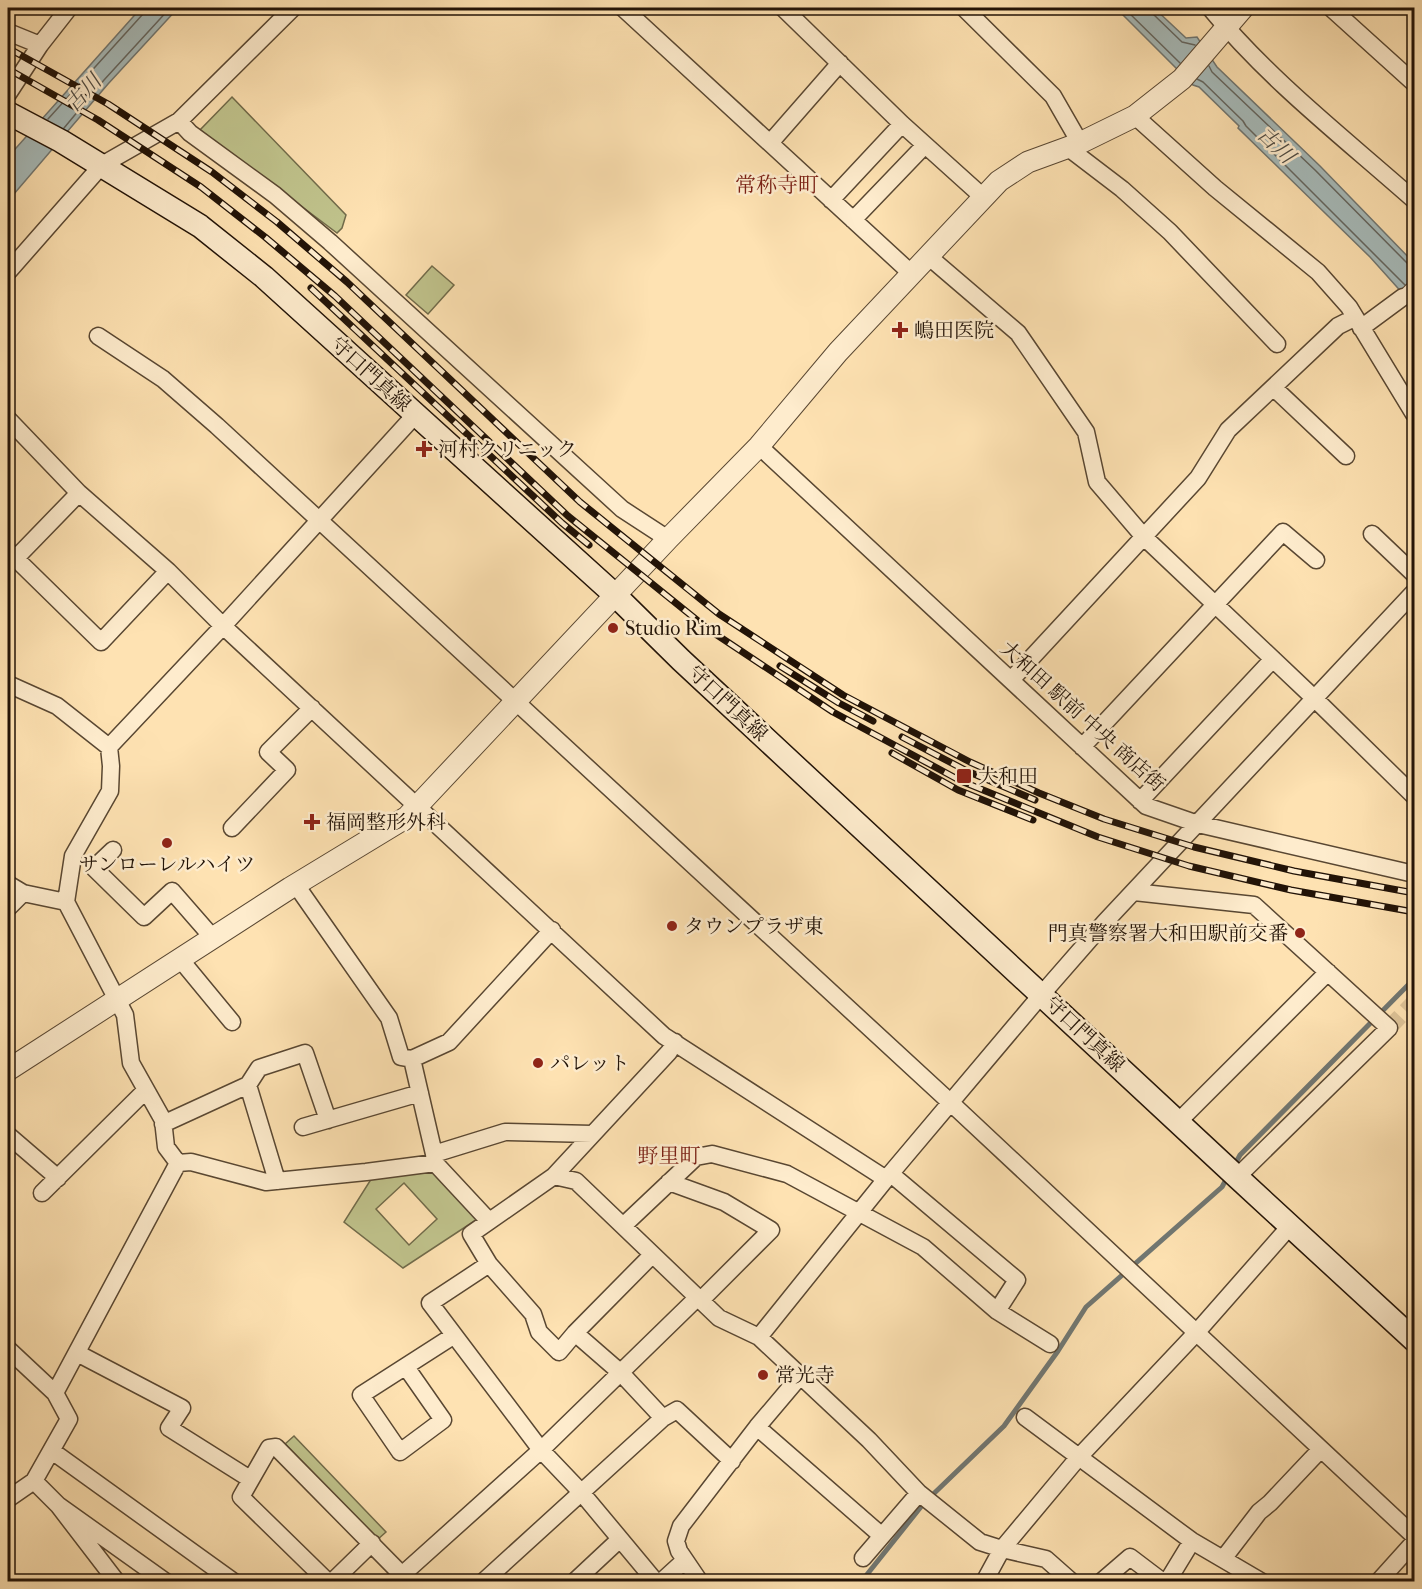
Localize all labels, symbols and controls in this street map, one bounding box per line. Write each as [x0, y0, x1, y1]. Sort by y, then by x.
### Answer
water label: 古川 [60, 68, 107, 117]
water label: 古川 [1253, 122, 1301, 170]
district label: 常称寺町 [735, 173, 819, 197]
place label: 嶋田医院 [914, 319, 994, 342]
marker: 嶋田医院 [891, 321, 909, 339]
street label: 守口門真線 [326, 332, 416, 416]
place label: 河村クリニック [438, 438, 577, 461]
marker: 河村クリニック [415, 440, 433, 458]
place label: Studio Rim [625, 617, 722, 640]
marker: Studio Rim [606, 621, 620, 635]
street label: 大和田 駅前 中央 商店街 [996, 636, 1170, 796]
street label: 守口門真線 [683, 661, 772, 746]
place label: 大和田 [978, 764, 1038, 788]
marker: 大和田 [955, 767, 973, 785]
place label: 福岡整形外科 [326, 811, 446, 834]
marker: 福岡整形外科 [303, 813, 321, 831]
marker: サンローレルハイツ [160, 836, 174, 850]
place label: サンローレルハイツ [79, 853, 255, 876]
place label: タウンプラザ東 [684, 915, 824, 938]
marker: タウンプラザ東 [665, 919, 679, 933]
place label: 門真警察署大和田駅前交番 [1048, 922, 1288, 945]
marker: 門真警察署大和田駅前交番 [1293, 926, 1307, 940]
street label: 守口門真線 [1040, 992, 1129, 1077]
place label: パレット [550, 1052, 630, 1075]
marker: パレット [531, 1056, 545, 1070]
district label: 野里町 [638, 1144, 701, 1168]
place label: 常光寺 [775, 1364, 835, 1387]
marker: 常光寺 [756, 1368, 770, 1382]

